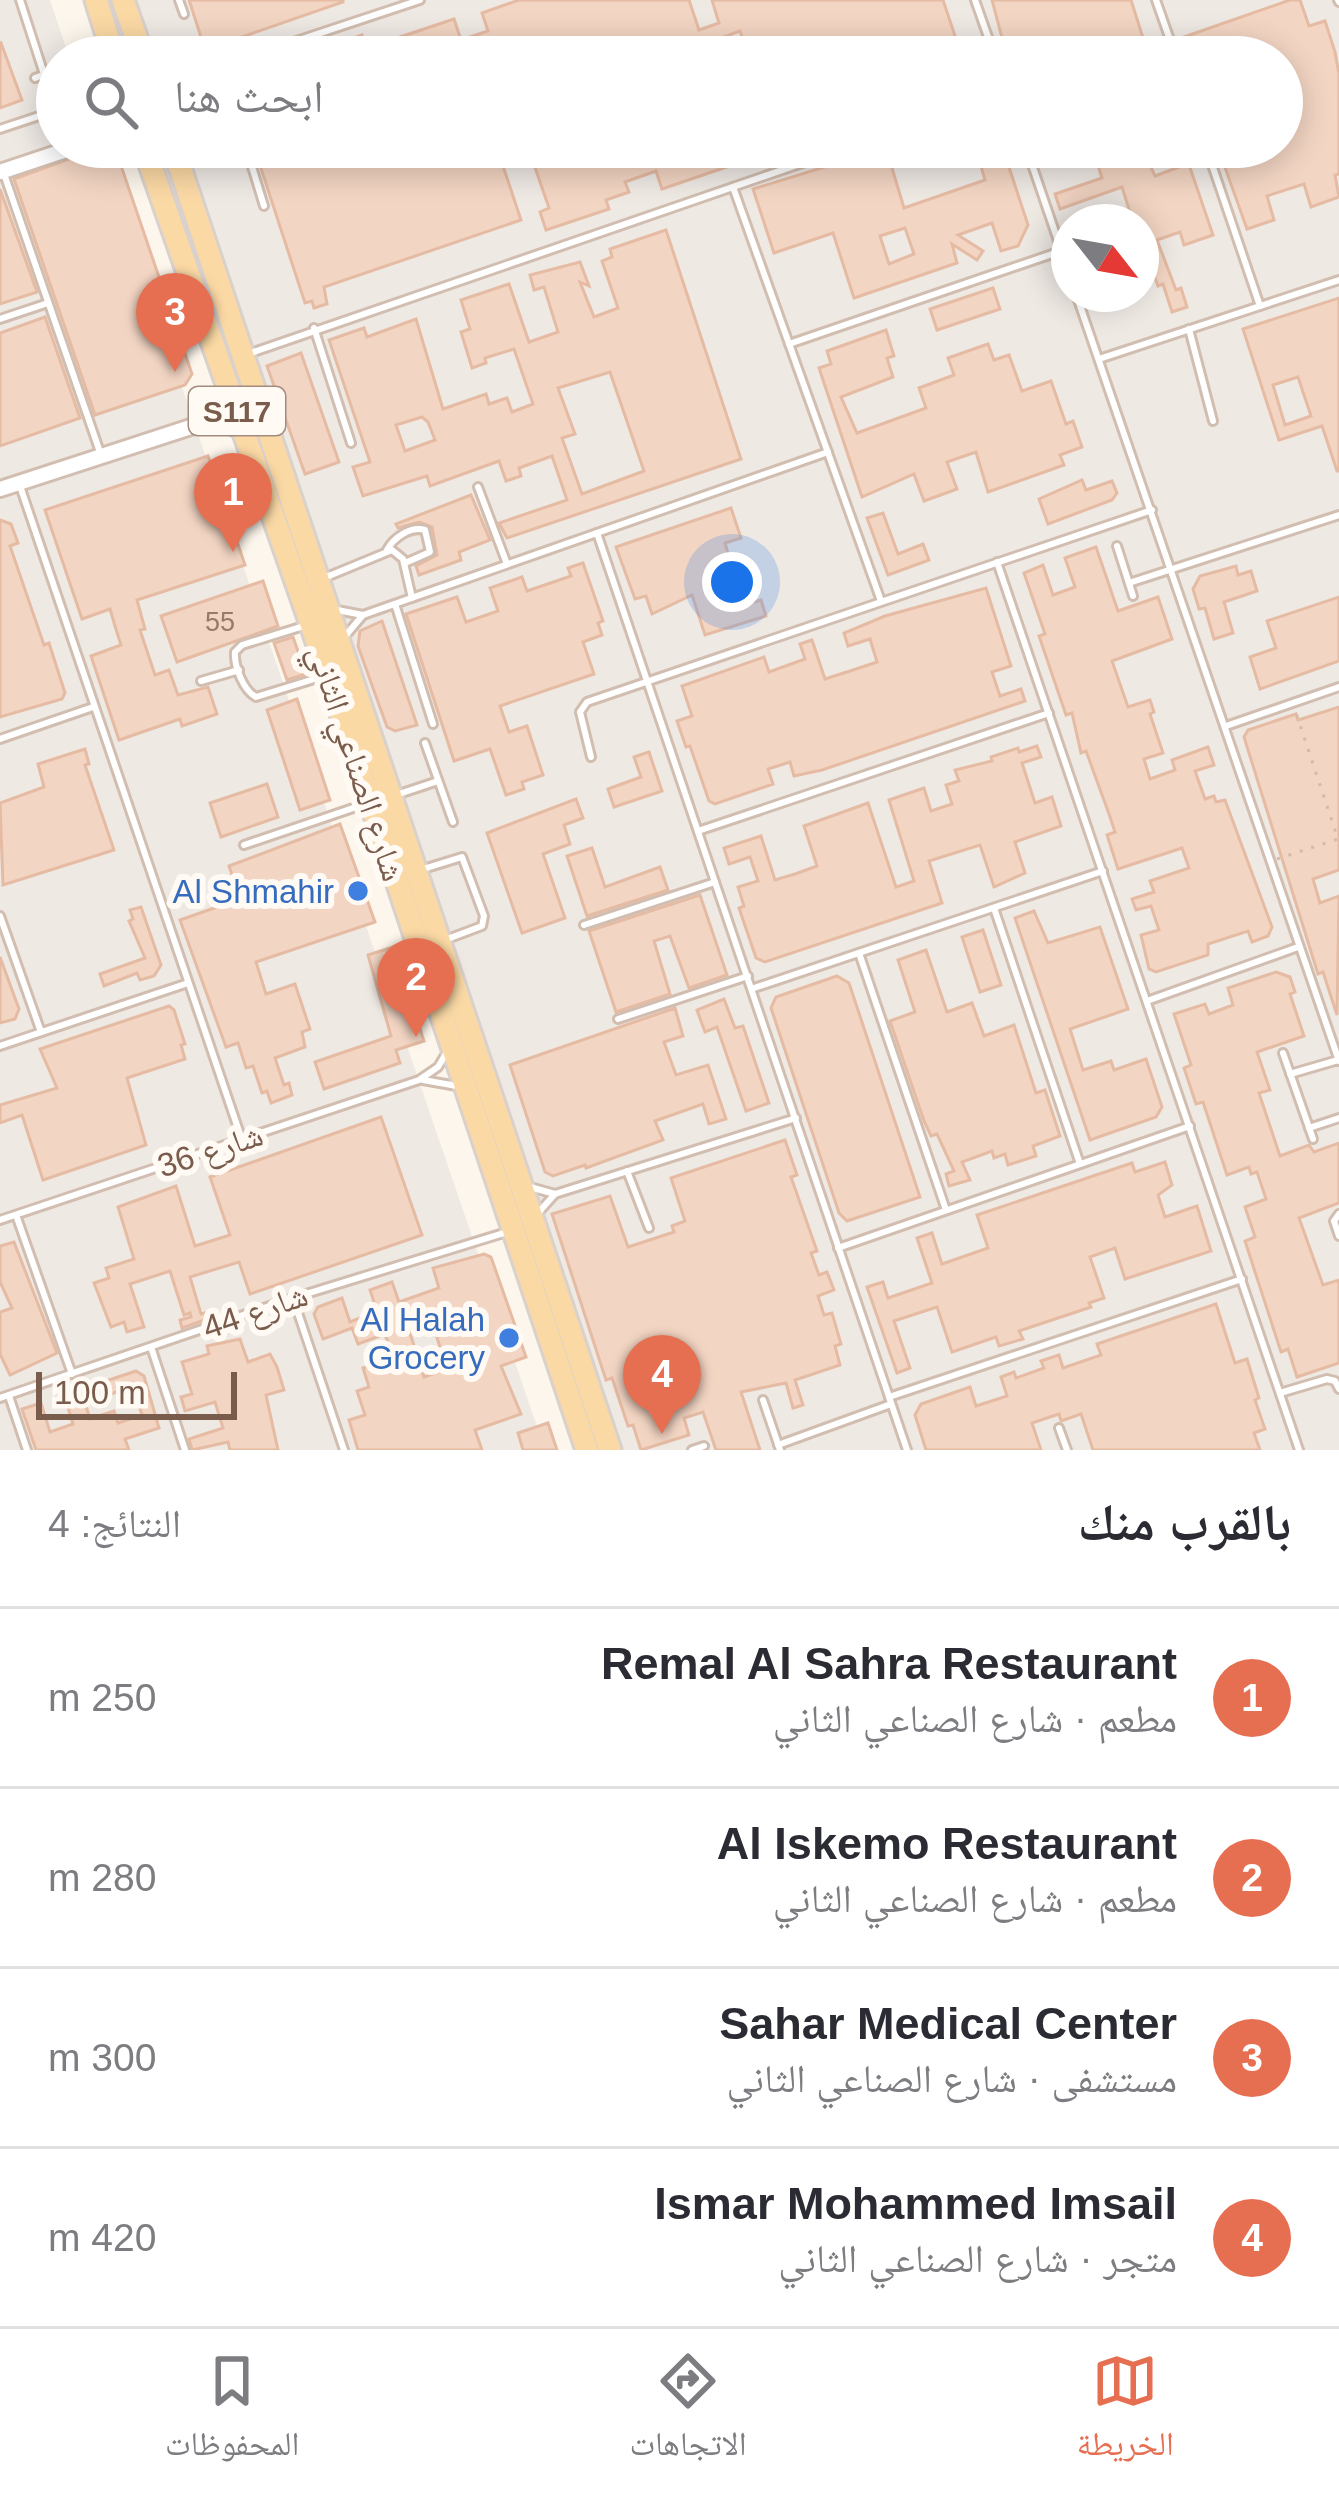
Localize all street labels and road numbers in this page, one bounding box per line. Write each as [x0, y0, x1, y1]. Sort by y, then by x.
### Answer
road number: S117 [189, 387, 285, 435]
street label: شارع الصناعي الثاني [294, 640, 413, 888]
street label: شارع 36 [153, 1116, 268, 1186]
street label: شارع 44 [198, 1276, 313, 1348]

